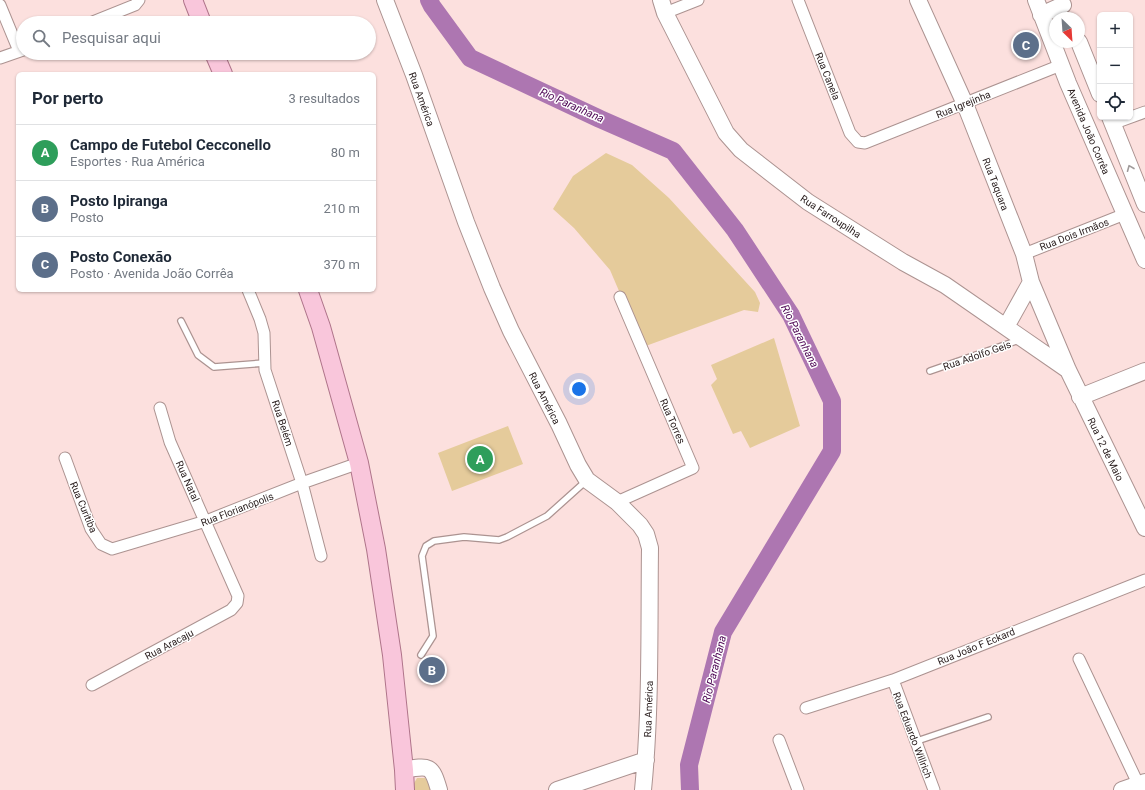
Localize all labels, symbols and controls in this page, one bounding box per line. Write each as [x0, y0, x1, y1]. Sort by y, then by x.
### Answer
north arrow [1049, 12, 1085, 48]
map controls [1097, 12, 1133, 120]
button: + [1097, 12, 1133, 48]
search box [16, 16, 376, 60]
icon: search [30, 27, 52, 49]
text: Pesquisar aqui [62, 29, 161, 47]
pin: C [1013, 30, 1039, 60]
button: − [1097, 48, 1133, 84]
street label: Rua Canela [813, 51, 842, 102]
street label: Rua América [407, 71, 436, 128]
button: locate [1097, 84, 1133, 120]
water label: Rio Paranhana [538, 86, 606, 125]
street label: Avenida João Corrêa [1065, 87, 1112, 176]
text: Por perto [32, 88, 103, 108]
street label: Rua Igrejinha [934, 89, 992, 120]
text: 3 resultados [288, 91, 360, 106]
text: Campo de Futebol Cecconello [70, 136, 271, 154]
text: A [41, 145, 49, 160]
text: 80 m [331, 145, 360, 160]
text: Esportes · Rua América [70, 154, 205, 169]
street label: Rua Taquara [980, 156, 1011, 212]
one-way arrow [1127, 164, 1135, 171]
text: Posto Ipiranga [70, 192, 168, 210]
street label: Rua Farroupilha [798, 193, 863, 240]
text: B [41, 201, 49, 216]
text: 210 m [323, 201, 360, 216]
text: Posto [70, 210, 104, 225]
street label: Rua Dois Irmãos [1038, 216, 1110, 253]
text: Posto Conexão [70, 248, 172, 266]
text: C [41, 257, 49, 272]
text: 370 m [323, 257, 360, 272]
text: Posto · Avenida João Corrêa [70, 266, 234, 281]
water label: Rio Paranhana [778, 303, 821, 370]
street label: Rua Adolfo Geis [942, 339, 1013, 372]
street label: Rua América [527, 370, 562, 426]
your location [569, 379, 589, 399]
street label: Rua Torres [658, 397, 687, 445]
street label: Rua Belém [270, 399, 295, 448]
street label: Rua 12 de Maio [1085, 416, 1126, 483]
pin: A [467, 444, 493, 474]
street label: Rua Natal [174, 459, 201, 503]
street label: Rua Curitiba [68, 480, 99, 534]
street label: Rua Florianópolis [199, 491, 275, 528]
street label: Rua João F Eckard [936, 626, 1017, 667]
street label: Rua Aracaju [143, 627, 195, 662]
water label: Rio Paranhana [700, 634, 729, 704]
pin: B [419, 655, 445, 685]
street label: Rua América [642, 680, 655, 738]
street label: Rua Eduardo Willrich [891, 690, 934, 780]

